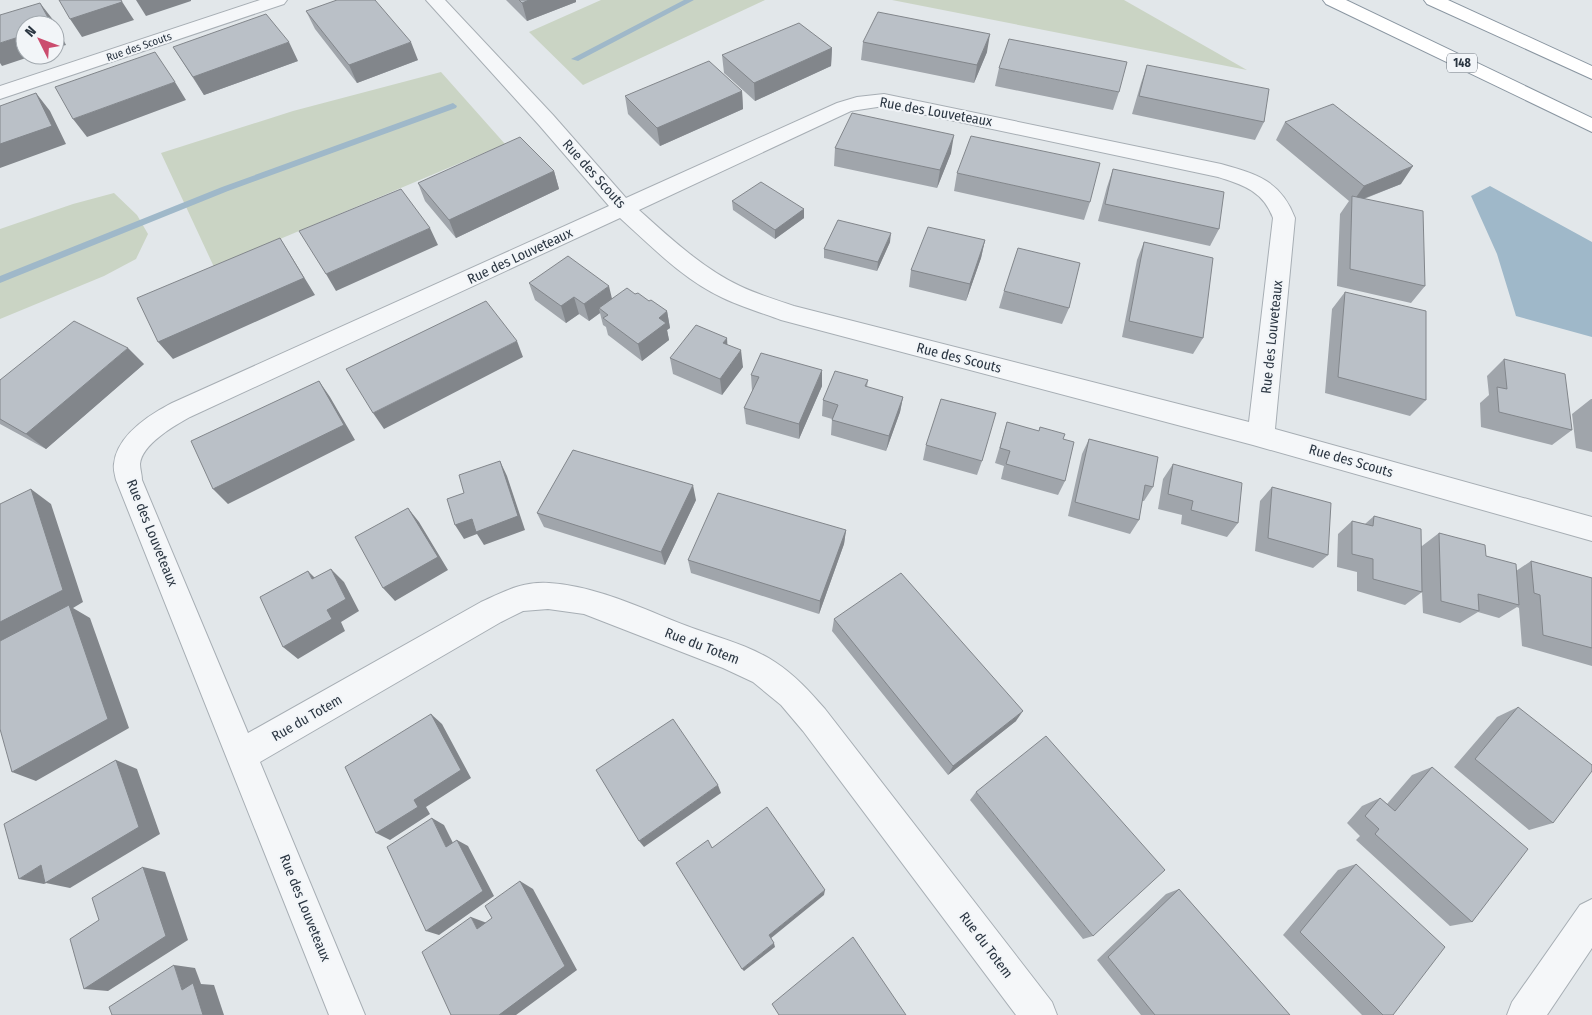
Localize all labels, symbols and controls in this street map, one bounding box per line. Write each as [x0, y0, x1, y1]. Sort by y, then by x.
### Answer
north arrow [15, 15, 65, 65]
text: N [22, 23, 40, 40]
street label: Rue des Scouts [105, 30, 174, 64]
road number: 148 [1447, 54, 1477, 72]
street label: Rue des Louveteaux [878, 94, 994, 130]
street label: Rue des Scouts [559, 136, 629, 212]
street label: Rue des Louveteaux [465, 224, 576, 288]
street label: Rue des Louveteaux [1258, 279, 1287, 395]
street label: Rue des Scouts [915, 339, 1003, 377]
street label: Rue des Scouts [1307, 441, 1395, 481]
street label: Rue des Louveteaux [123, 477, 182, 590]
street label: Rue du Totem [662, 624, 742, 668]
street label: Rue du Totem [269, 691, 345, 745]
street label: Rue des Louveteaux [276, 852, 335, 965]
street label: Rue du Totem [956, 909, 1016, 981]

